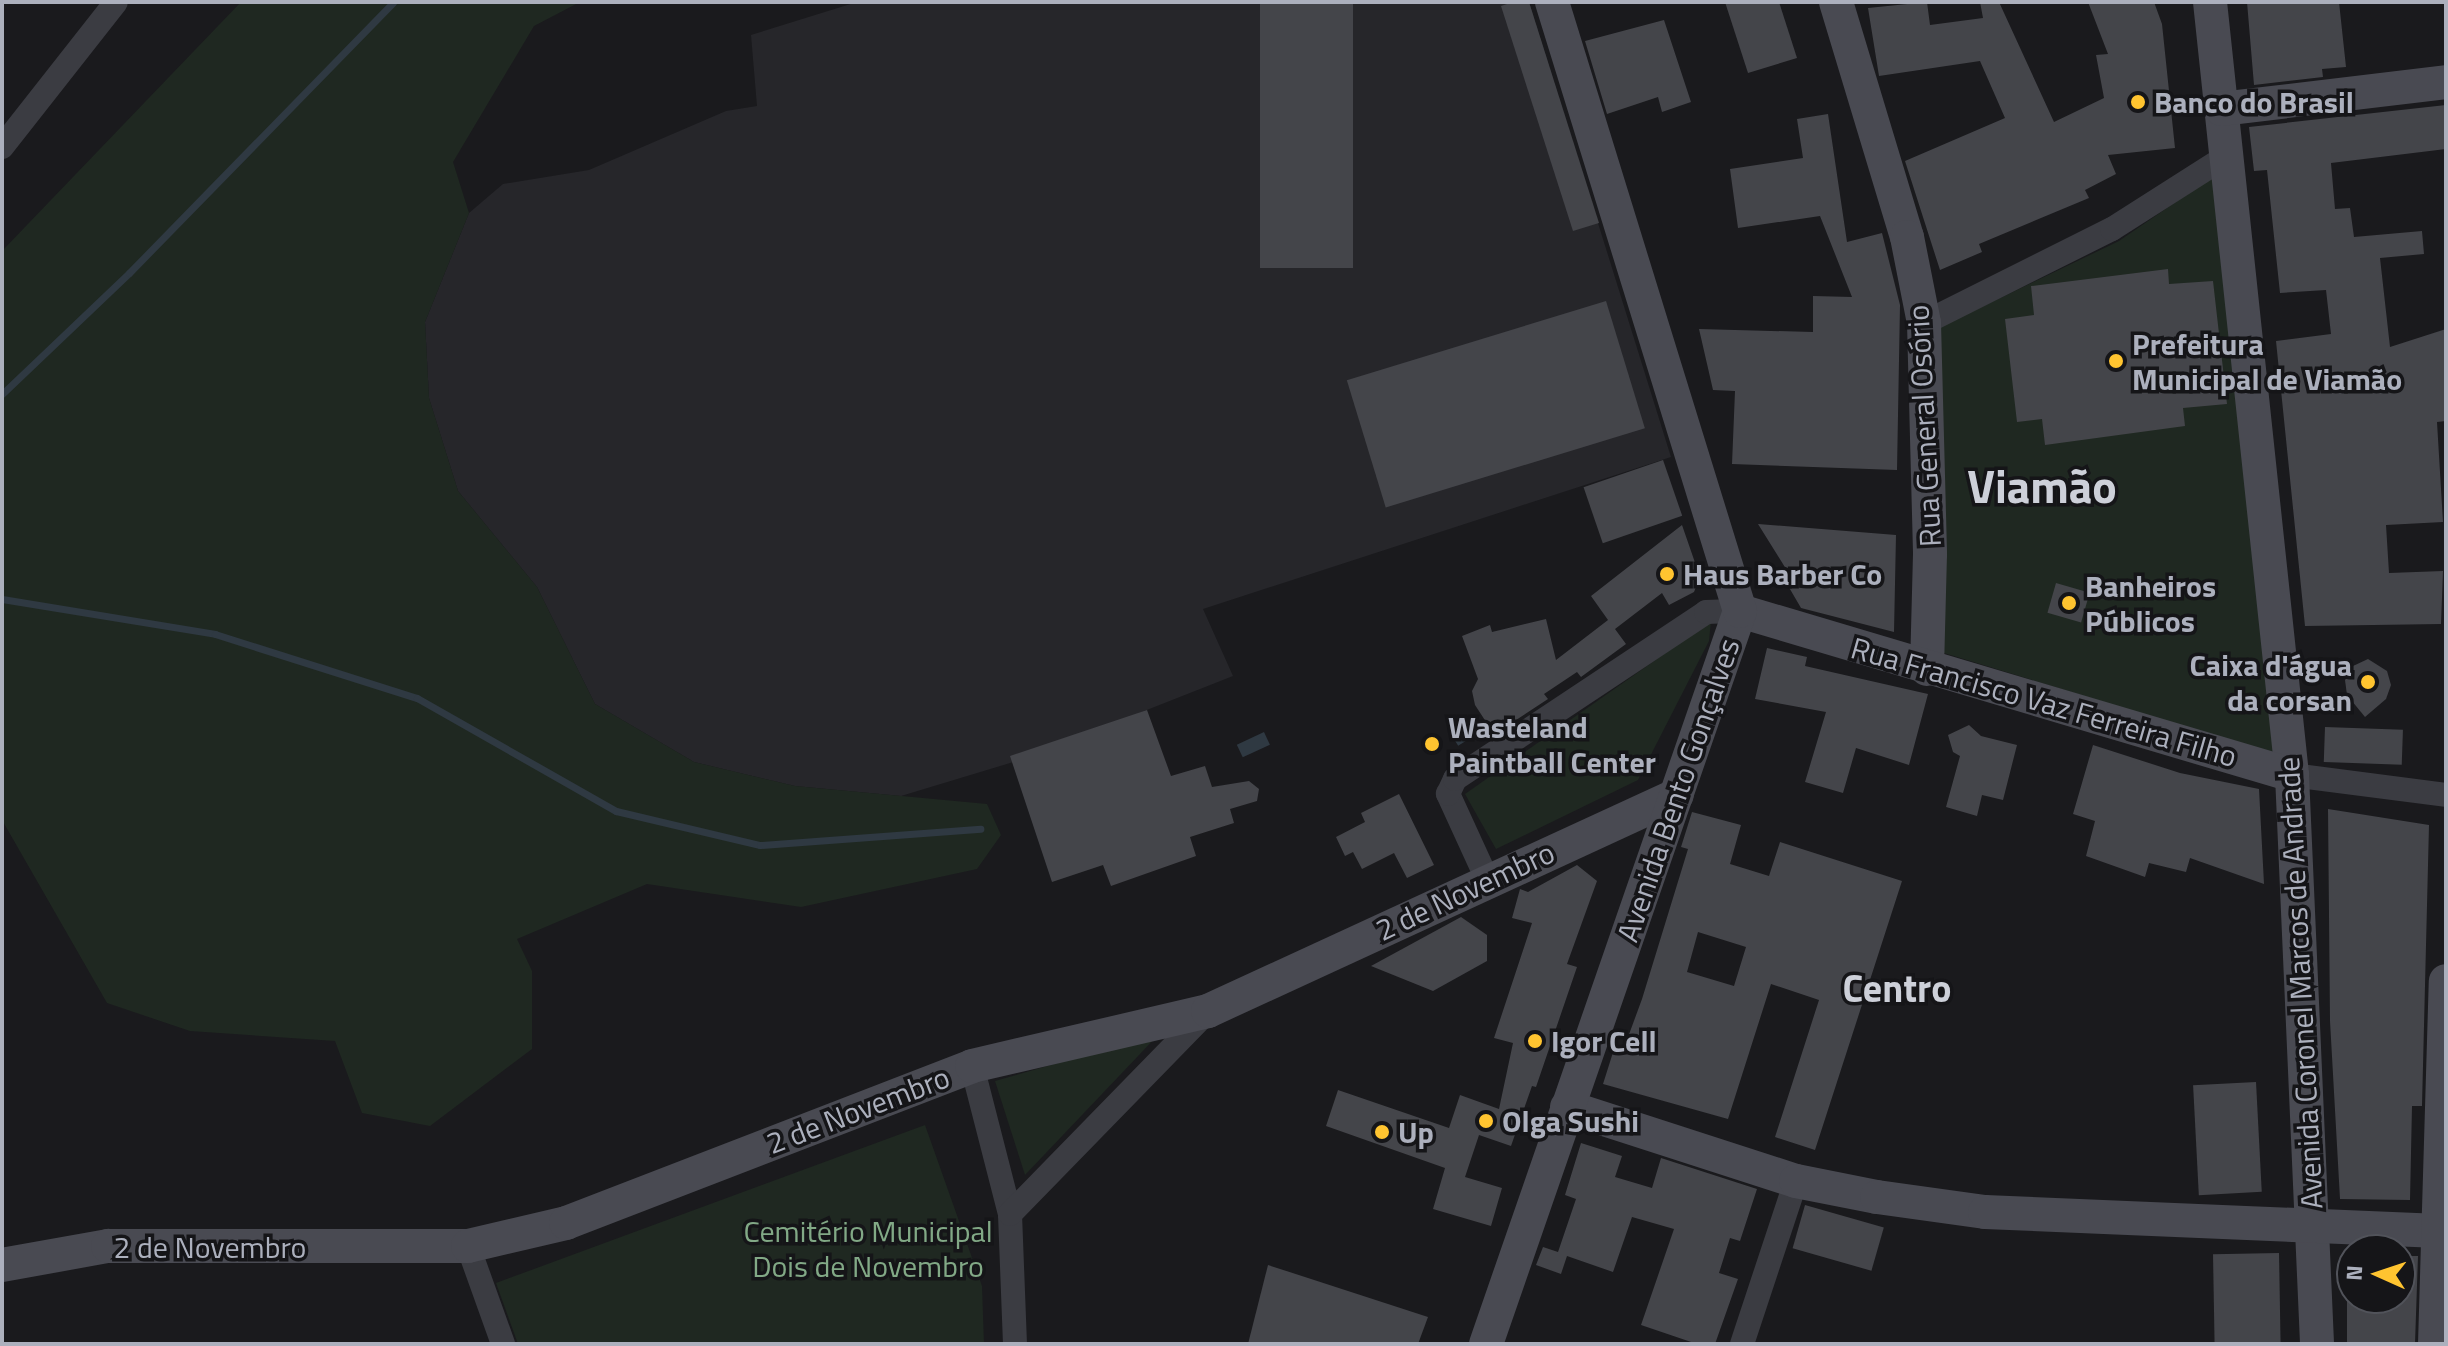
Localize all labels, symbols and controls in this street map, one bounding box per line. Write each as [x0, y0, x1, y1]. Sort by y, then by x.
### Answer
place label: Banco do Brasil [2154, 84, 2354, 120]
marker: Banco do Brasil [2129, 93, 2147, 111]
street label: Rua General Osório [1900, 304, 1948, 548]
place label: Prefeitura Municipal de Viamão [2132, 326, 2402, 396]
marker: Prefeitura Municipal de Viamão [2107, 352, 2125, 370]
district label: Viamão [1967, 458, 2117, 514]
place label: Haus Barber Co [1683, 556, 1882, 592]
marker: Haus Barber Co [1658, 565, 1676, 583]
place label: Banheiros Públicos [2085, 568, 2216, 638]
marker: Banheiros Públicos [2060, 594, 2078, 612]
street label: Rua Francisco Vaz Ferreira Filho [1847, 630, 2241, 774]
street label: Avenida Bento Gonçalves [1609, 634, 1747, 946]
place label: Caixa d'água da corsan [2190, 647, 2352, 718]
marker: Caixa d'água da corsan [2359, 673, 2377, 691]
place label: Wasteland Paintball Center [1448, 709, 1656, 780]
marker: Wasteland Paintball Center [1423, 735, 1441, 753]
street label: Avenida Coronel Marcos de Andrade [2270, 756, 2330, 1210]
street label: 2 de Novembro [1370, 834, 1560, 948]
district label: Centro [1843, 966, 1951, 1012]
place label: Igor Cell [1551, 1023, 1657, 1059]
marker: Igor Cell [1526, 1032, 1544, 1050]
street label: 2 de Novembro [762, 1059, 954, 1161]
place label: Olga Sushi [1502, 1103, 1639, 1139]
marker: Olga Sushi [1477, 1112, 1495, 1130]
place label: Up [1398, 1114, 1434, 1150]
marker: Up [1373, 1123, 1391, 1141]
park label: Cemitério Municipal Dois de Novembro [743, 1213, 993, 1284]
street label: 2 de Novembro [114, 1229, 306, 1265]
north arrow [2336, 1234, 2416, 1314]
text: N [2337, 1264, 2371, 1281]

